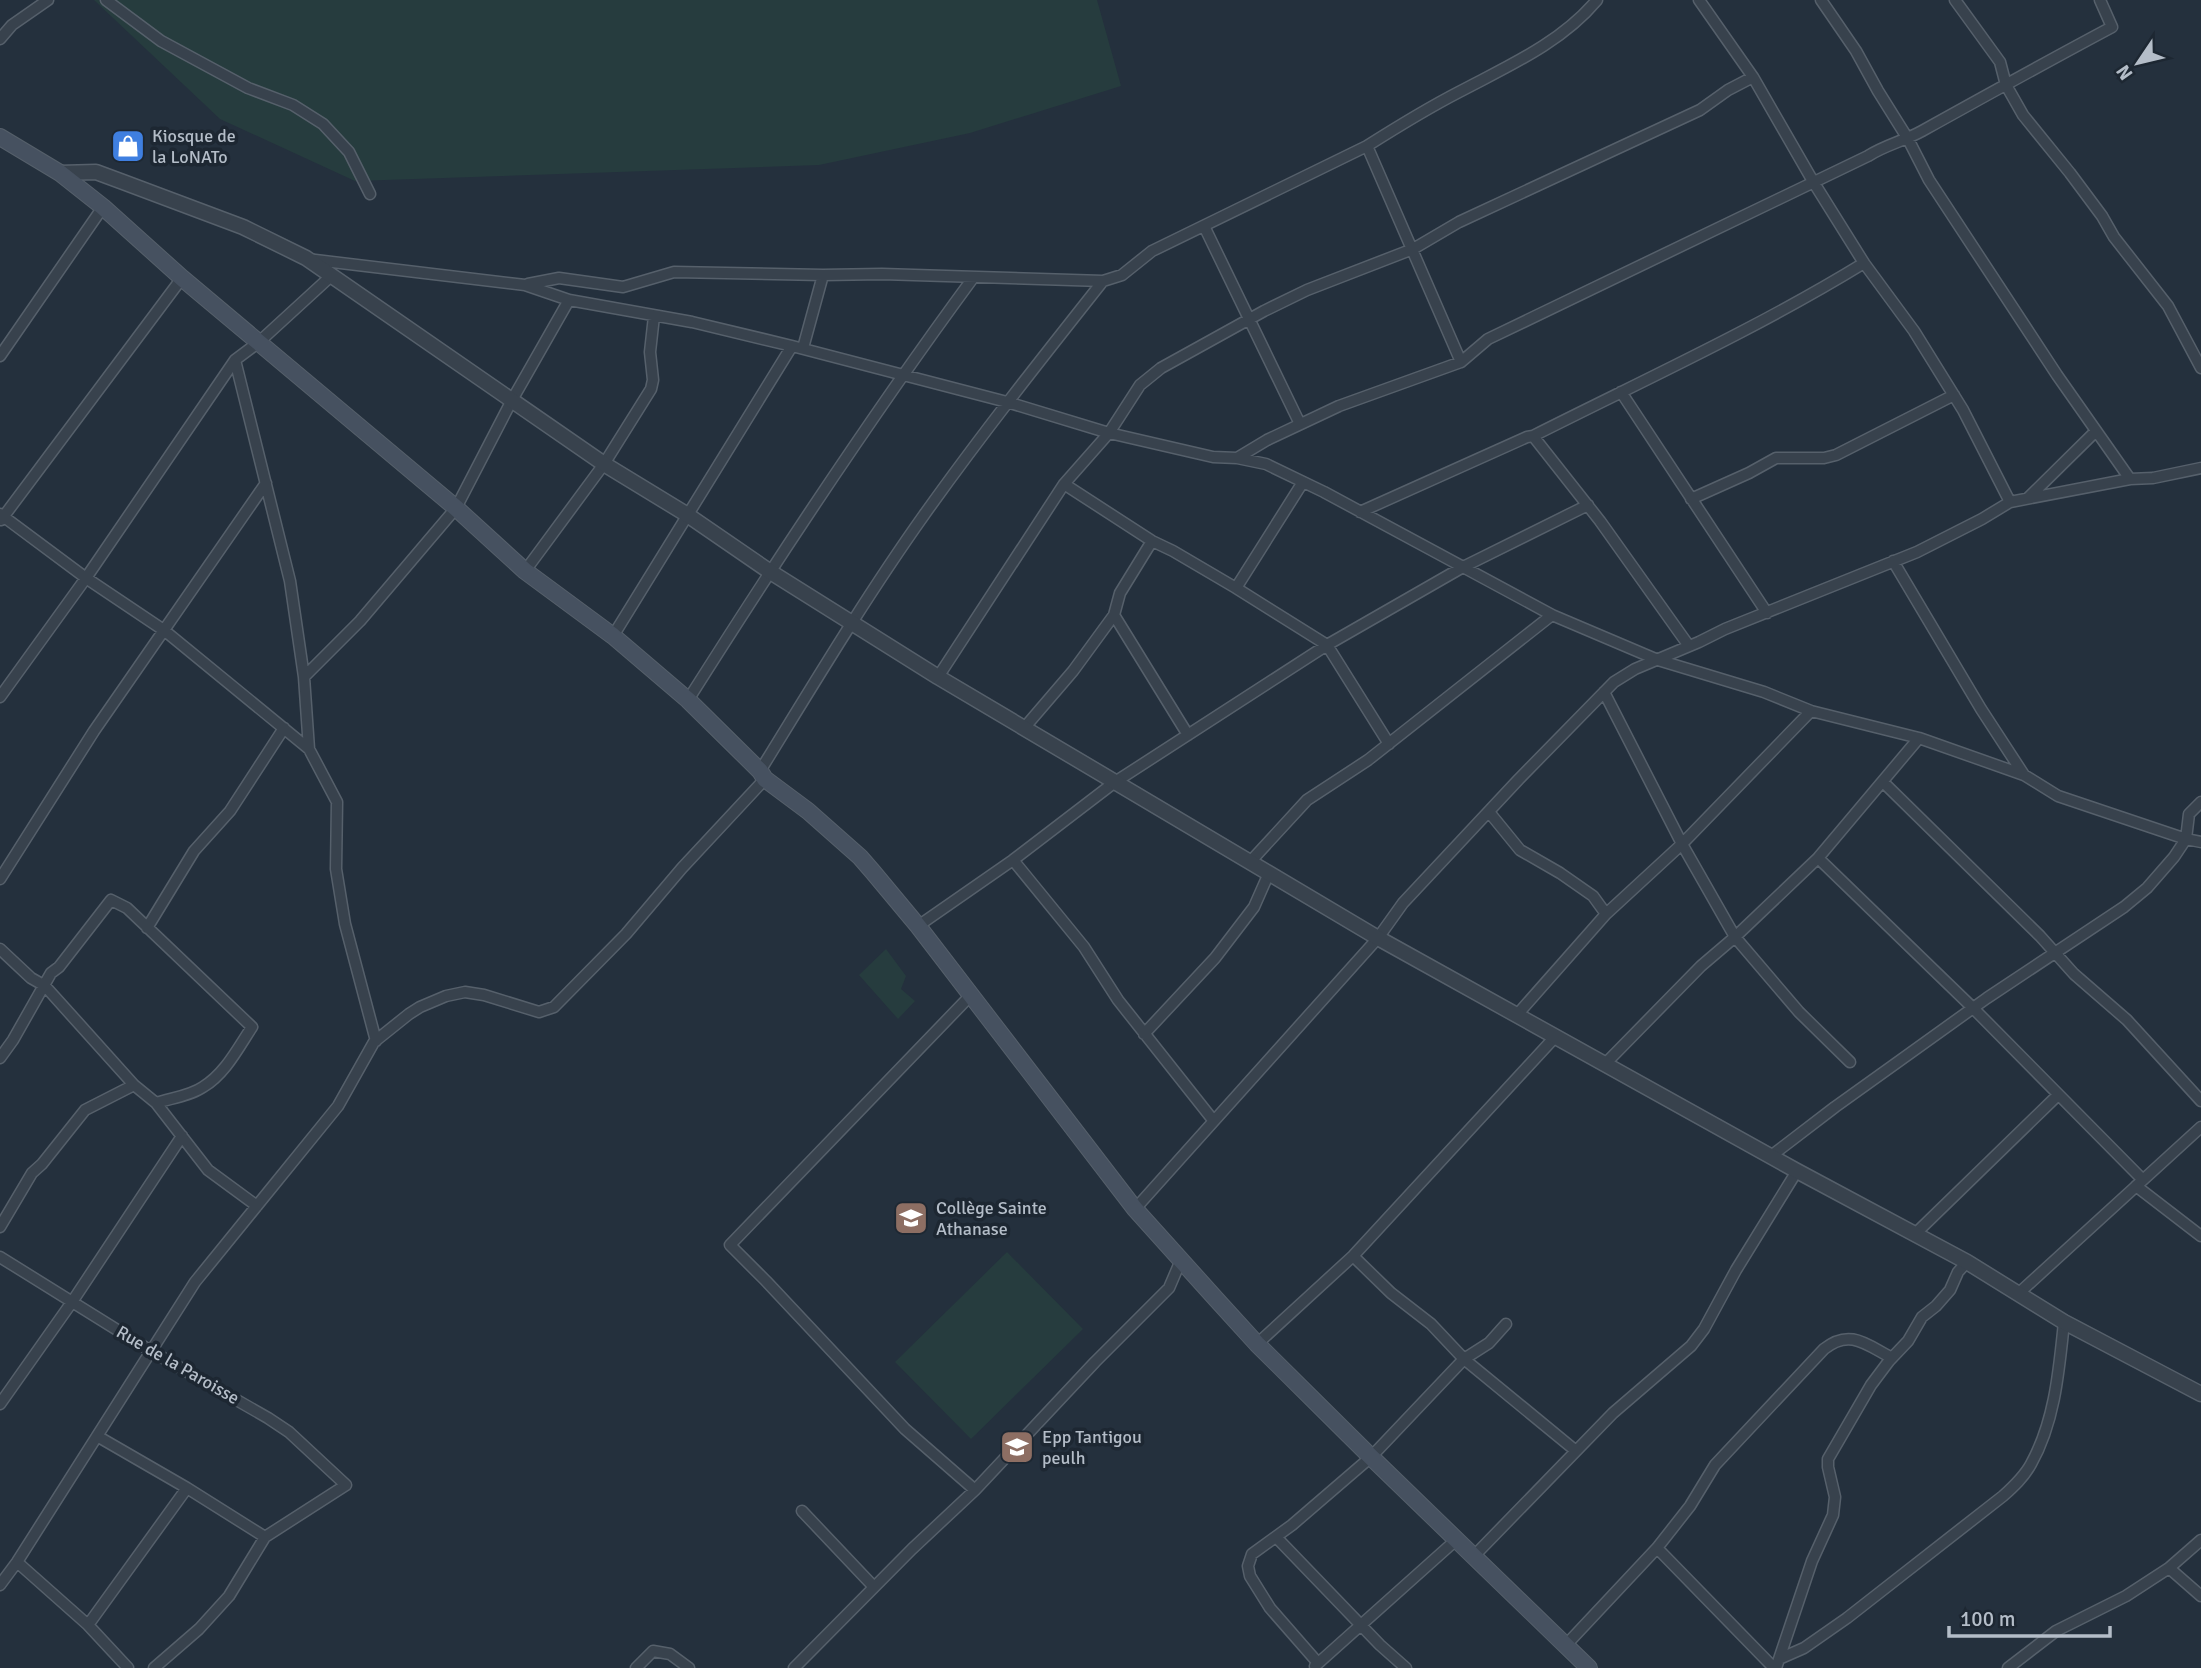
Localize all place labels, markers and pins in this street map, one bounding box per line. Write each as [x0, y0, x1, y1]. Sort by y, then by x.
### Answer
place label: Kiosque de la LoNATo [152, 125, 236, 168]
shop icon: Kiosque de la LoNATo [109, 127, 147, 165]
place label: Collège Sainte Athanase [936, 1197, 1047, 1240]
school or university icon: Collège Sainte Athanase [892, 1199, 930, 1237]
place label: Epp Tantigou peulh [1042, 1426, 1142, 1469]
school or university icon: Epp Tantigou peulh [998, 1428, 1036, 1466]

